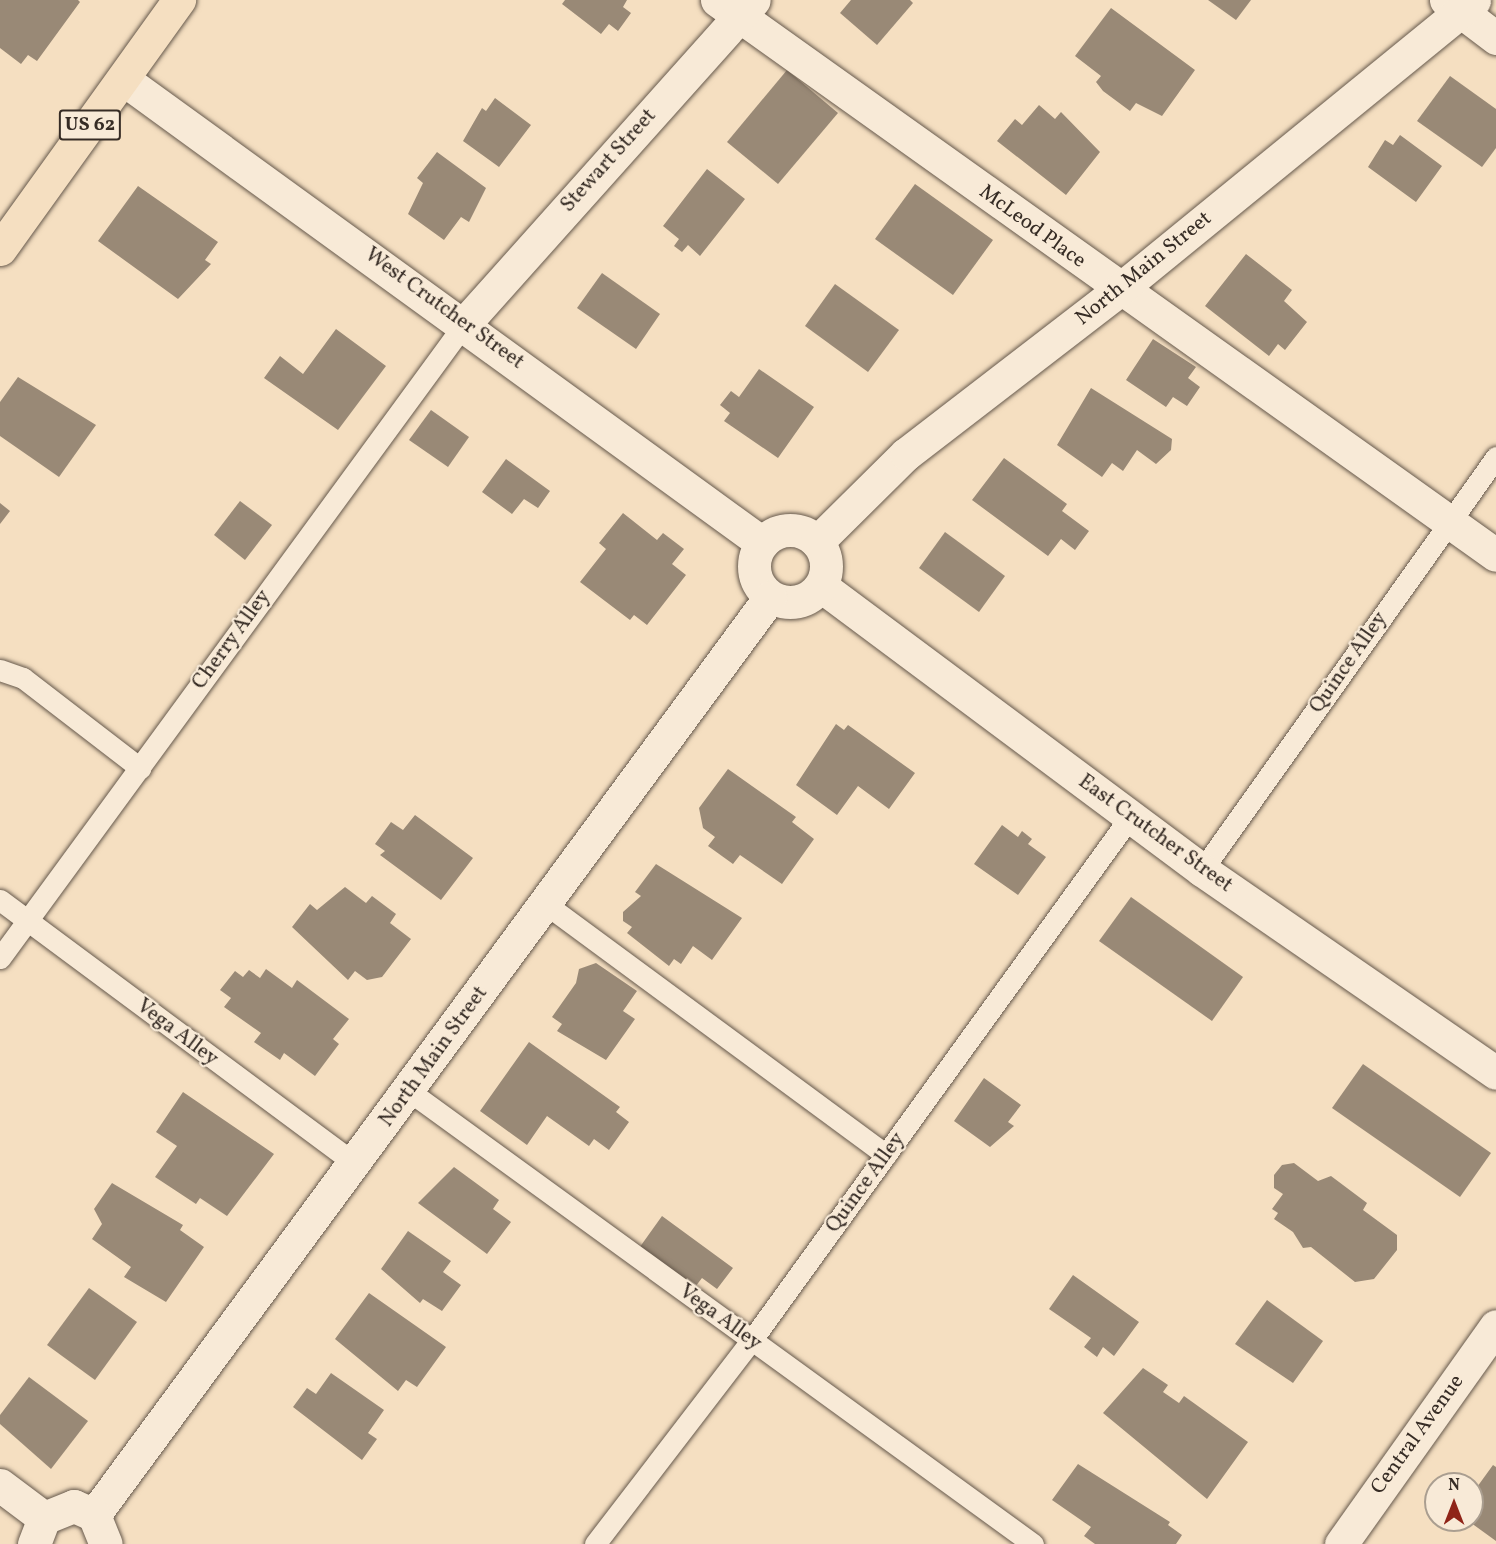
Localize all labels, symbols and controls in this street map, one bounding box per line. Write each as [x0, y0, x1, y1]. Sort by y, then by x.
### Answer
street label: Stewart Street [556, 104, 662, 218]
road number: US 62 [58, 108, 122, 142]
street label: McLeod Place [974, 180, 1090, 274]
street label: North Main Street [1071, 206, 1217, 332]
street label: West Crutcher Street [359, 243, 529, 375]
street label: Cherry Alley [187, 585, 277, 695]
street label: Quince Alley [1305, 607, 1393, 719]
street label: East Crutcher Street [1073, 770, 1237, 898]
street label: North Main Street [375, 982, 493, 1132]
street label: Vega Alley [131, 994, 223, 1072]
street label: Quince Alley [821, 1128, 911, 1238]
street label: Vega Alley [674, 1280, 766, 1356]
street label: Central Avenue [1366, 1370, 1470, 1500]
north arrow [1424, 1472, 1484, 1532]
text: N [1448, 1475, 1460, 1497]

